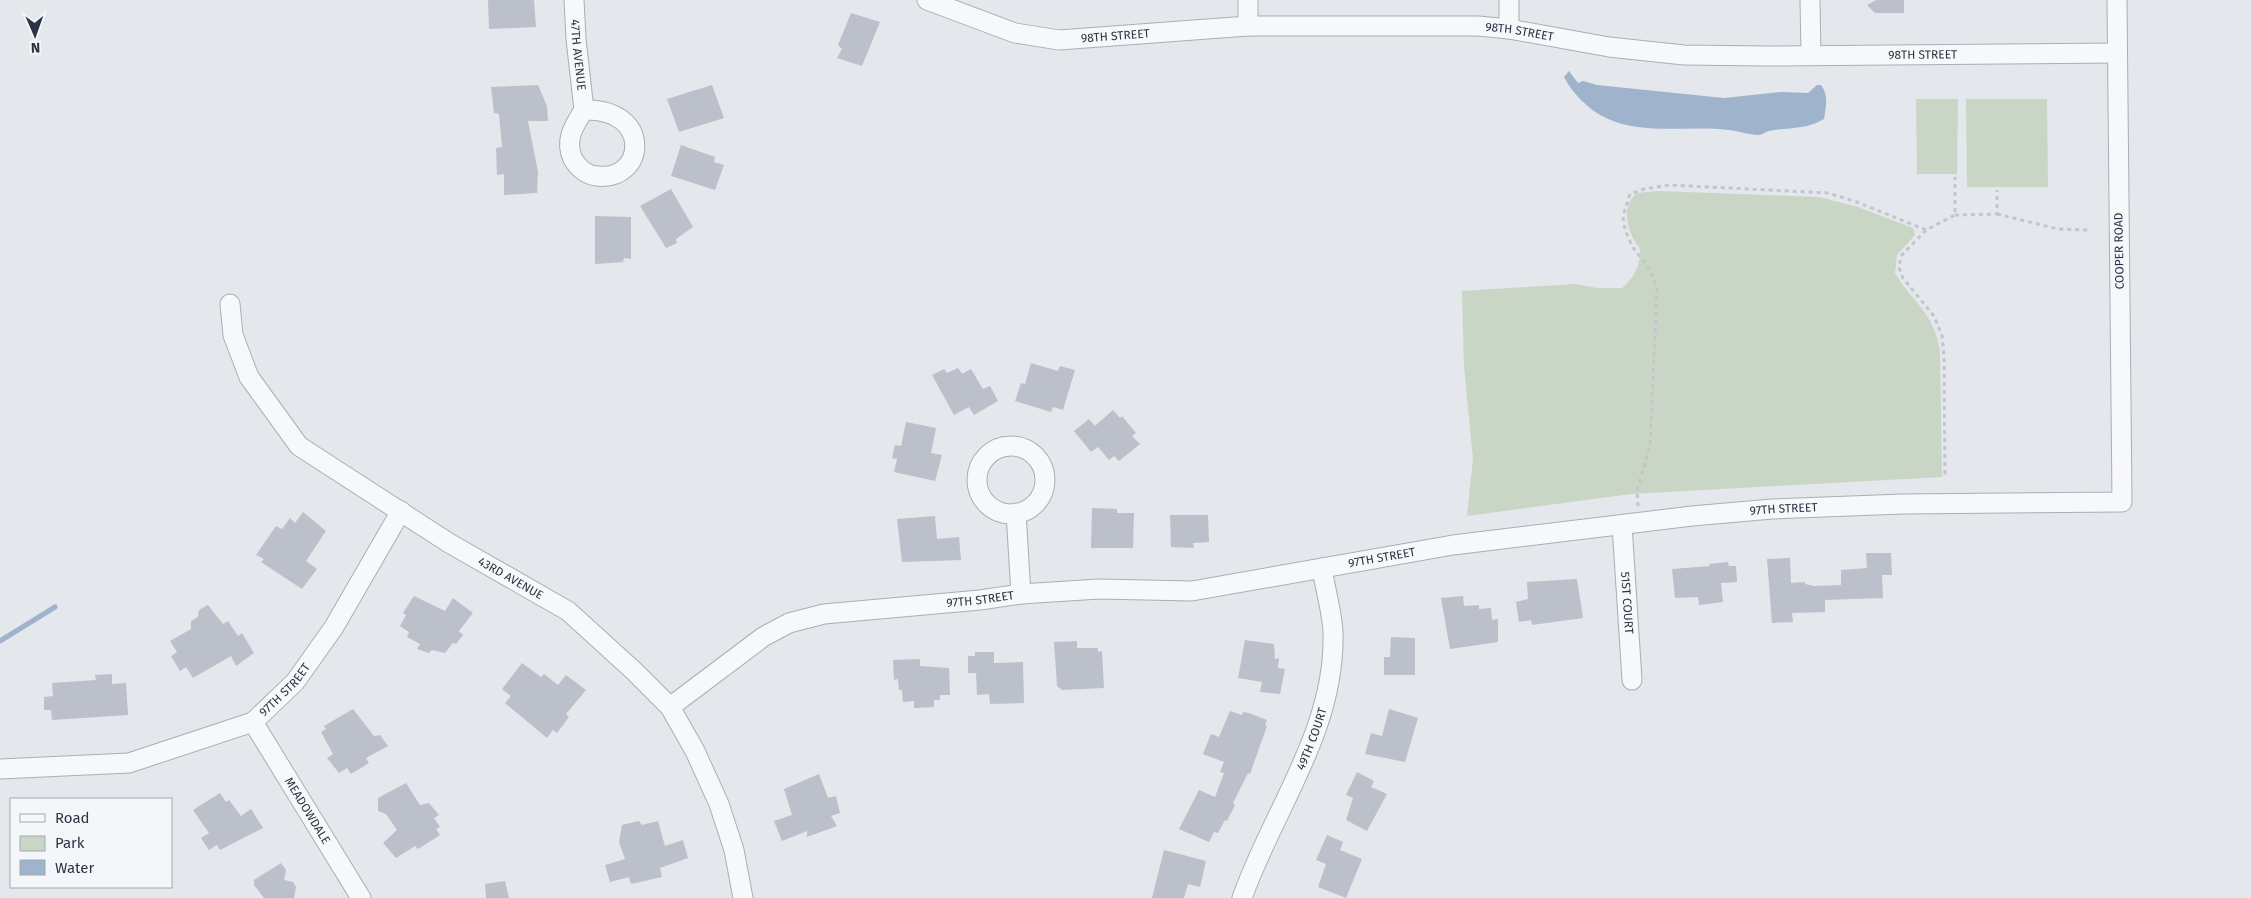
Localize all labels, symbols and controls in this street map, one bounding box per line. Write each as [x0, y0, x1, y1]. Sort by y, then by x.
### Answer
north arrow [10, 10, 60, 60]
street label: 47TH AVENUE [568, 19, 589, 91]
street label: 98TH STREET [1485, 20, 1556, 44]
street label: 98TH STREET [1080, 26, 1151, 45]
text: N [30, 39, 40, 56]
street label: 98TH STREET [1888, 47, 1958, 62]
street label: COOPER ROAD [2111, 212, 2127, 290]
street label: 97TH STREET [1749, 500, 1819, 518]
street label: 97TH STREET [1347, 545, 1417, 570]
street label: 43RD AVENUE [476, 554, 546, 602]
street label: 51ST COURT [1618, 571, 1636, 635]
street label: 97TH STREET [946, 588, 1016, 610]
street label: 97TH STREET [256, 660, 313, 719]
street label: 49TH COURT [1294, 705, 1330, 772]
street label: MEADOWDALE [282, 775, 333, 846]
legend [10, 798, 172, 888]
text: Road [55, 809, 90, 827]
text: Park [55, 834, 85, 852]
text: Water [55, 859, 94, 877]

